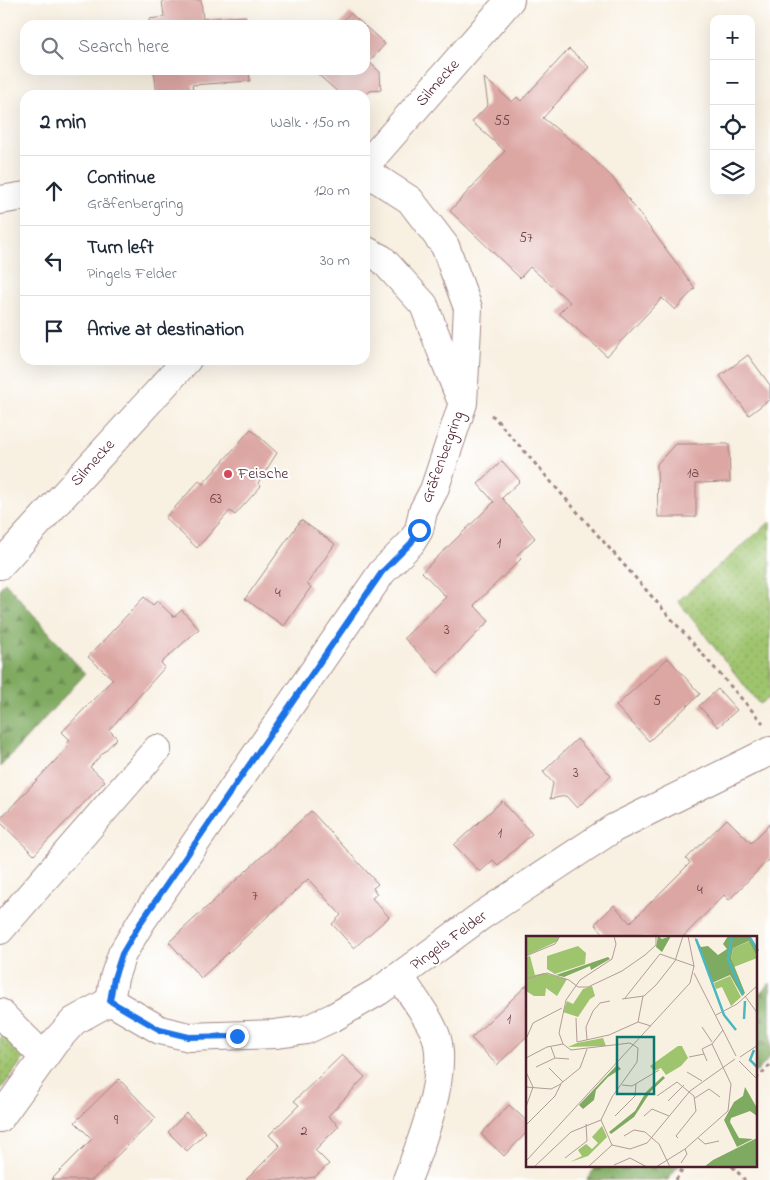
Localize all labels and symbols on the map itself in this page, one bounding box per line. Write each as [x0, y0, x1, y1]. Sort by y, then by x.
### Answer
street label: Silmecke [410, 53, 466, 112]
house number: 55 [494, 111, 510, 132]
house number: 57 [519, 228, 533, 249]
street label: Gräfenbergring [415, 408, 471, 506]
street label: Silmecke [65, 433, 121, 492]
place label: Feische [237, 462, 289, 486]
house number: 1a [687, 463, 699, 484]
marker: Feische [222, 468, 234, 480]
house number: 63 [210, 489, 222, 510]
route start [408, 519, 431, 542]
house number: 1 [497, 533, 502, 554]
house number: 4 [275, 583, 281, 604]
house number: 3 [444, 620, 450, 641]
house number: 5 [653, 691, 661, 712]
house number: 3 [573, 763, 579, 784]
house number: 1 [498, 823, 503, 844]
house number: 4 [697, 880, 703, 901]
house number: 7 [252, 886, 258, 907]
street label: Pingels Felder [406, 905, 492, 977]
inset map [526, 936, 758, 1168]
house number: 1 [507, 1009, 512, 1030]
route end [226, 1025, 249, 1048]
house number: 9 [114, 1110, 119, 1131]
house number: 2 [301, 1121, 308, 1142]

